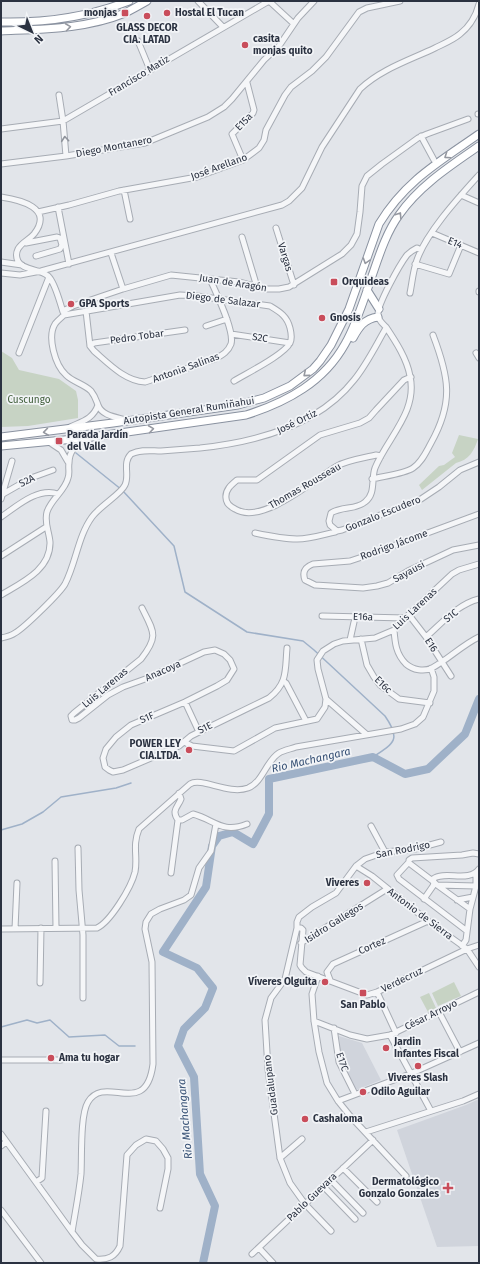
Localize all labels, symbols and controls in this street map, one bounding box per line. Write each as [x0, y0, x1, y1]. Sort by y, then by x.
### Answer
place label: monjas [84, 7, 117, 19]
place label: Hostal El Tucan [175, 7, 244, 19]
marker: monjas [120, 8, 130, 18]
marker: Hostal El Tucan [162, 8, 172, 18]
marker: GLASS DECOR CIA. LATAD [142, 11, 152, 21]
north arrow [12, 12, 52, 52]
place label: GLASS DECOR CIA. LATAD [116, 22, 179, 46]
one-way arrow [65, 23, 71, 32]
text: N [31, 32, 46, 46]
place label: casita monjas quito [253, 33, 313, 57]
marker: casita monjas quito [240, 40, 250, 50]
street label: Francisco Matiz [106, 53, 172, 99]
street label: E15a [233, 111, 255, 133]
street label: Diego Montanero [75, 134, 153, 160]
one-way arrow [60, 136, 69, 142]
street label: José Arellano [189, 151, 249, 183]
one-way arrow [444, 151, 451, 159]
one-way arrow [394, 213, 401, 220]
street label: E14 [446, 235, 465, 252]
street label: Vargas [275, 241, 295, 273]
one-way arrow [362, 257, 371, 264]
street label: Juan de Aragón [198, 272, 268, 294]
place label: Orquideas [342, 276, 389, 288]
marker: Orquideas [329, 277, 339, 287]
street label: Diego de Salazar [185, 289, 261, 311]
place label: GPA Sports [79, 298, 130, 310]
marker: GPA Sports [66, 299, 76, 309]
place label: Gnosis [330, 312, 361, 324]
marker: Gnosis [317, 313, 327, 323]
street label: Pedro Tobar [109, 327, 165, 347]
street label: S2C [251, 331, 269, 345]
street label: Antonia Salinas [151, 350, 221, 386]
one-way arrow [304, 369, 311, 376]
park label: Cuscungo [7, 394, 51, 406]
street label: Autopista General Rumiñahui [123, 395, 256, 427]
street label: José Ortiz [275, 407, 320, 437]
one-way arrow [148, 425, 154, 434]
one-way arrow [43, 427, 49, 436]
place label: Parada Jardín del Valle [67, 428, 128, 453]
marker: Parada Jardín del Valle [54, 436, 64, 446]
street label: Thomas Rousseau [267, 460, 343, 512]
street label: S2A [17, 472, 37, 490]
street label: Gonzalo Escudero [344, 493, 423, 535]
street label: Rodrigo Jácome [359, 527, 429, 563]
street label: Sayausi [391, 559, 427, 585]
street label: Luis Larenas [390, 585, 440, 632]
street label: S1C [441, 606, 461, 625]
street label: E16a [353, 611, 373, 623]
street label: E16 [422, 636, 440, 654]
street label: Anacoya [143, 658, 183, 684]
street label: Luis Larenas [80, 665, 131, 711]
street label: E16c [372, 674, 394, 696]
street label: S1F [138, 710, 156, 726]
street label: S1E [196, 719, 214, 737]
place label: POWER LEY CIA.LTDA. [130, 738, 182, 762]
marker: POWER LEY CIA.LTDA. [184, 745, 194, 755]
water label: Rio Machangara [270, 745, 352, 775]
street label: San Rodrigo [375, 839, 431, 861]
place label: Viveres [325, 877, 359, 889]
marker: Viveres [362, 878, 372, 888]
street label: Antonio de Sierra [385, 886, 455, 942]
street label: Isidro Gallegos [302, 900, 366, 946]
street label: Cortez [357, 935, 388, 957]
street label: Verdecruz [379, 965, 425, 995]
place label: Víveres Olguita [247, 975, 318, 988]
marker: Víveres Olguita [320, 977, 330, 987]
marker: San Pablo [358, 988, 368, 998]
street label: César Arroyo [403, 997, 459, 1033]
place label: San Pablo [340, 999, 386, 1011]
place label: Jardin Infantes Fiscal [393, 1036, 459, 1060]
marker: Jardin Infantes Fiscal [381, 1043, 391, 1053]
street label: E17C [333, 1051, 351, 1073]
place label: Ama tu hogar [58, 1052, 121, 1064]
marker: Ama tu hogar [46, 1053, 56, 1063]
street label: Guadalupano [261, 1054, 281, 1116]
marker: Viveres Slash [413, 1061, 423, 1071]
place label: Viveres Slash [387, 1072, 448, 1084]
water label: Rio Machangara [175, 1078, 195, 1160]
place label: Odilo Aguilar [371, 1086, 431, 1098]
marker: Odilo Aguilar [358, 1087, 368, 1097]
place label: Cashaloma [313, 1113, 363, 1125]
marker: Cashaloma [300, 1114, 310, 1124]
street label: Pablo Guevara [285, 1170, 339, 1224]
place label: Dermatológico Gonzalo Gonzales [359, 1175, 439, 1200]
marker: Dermatológico Gonzalo Gonzales [442, 1182, 454, 1194]

